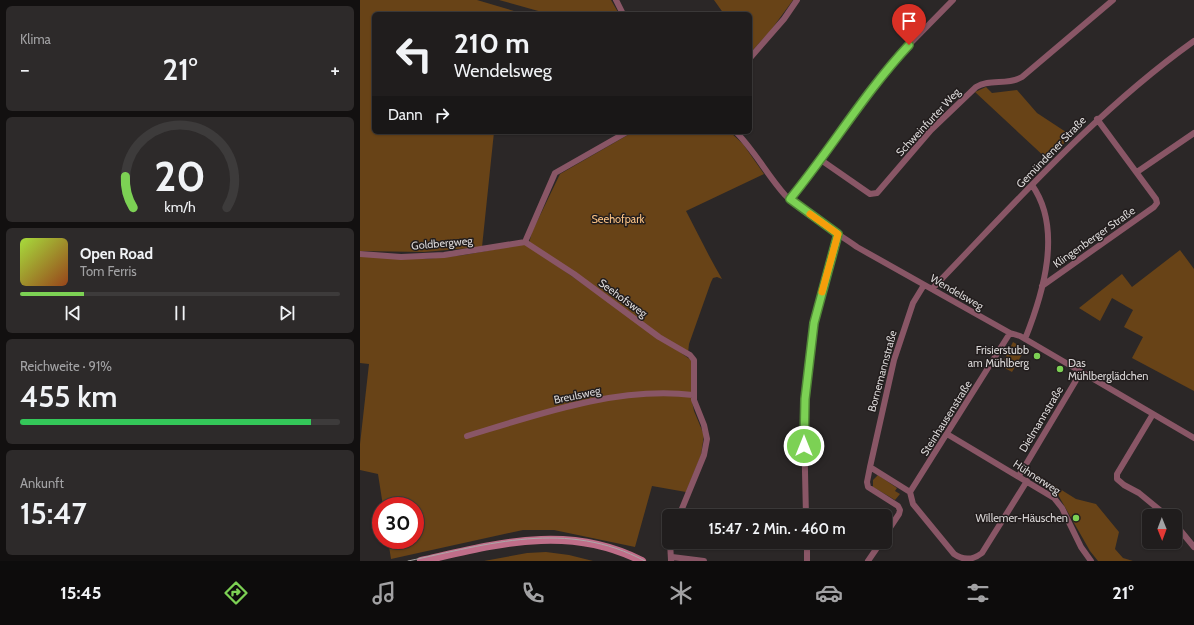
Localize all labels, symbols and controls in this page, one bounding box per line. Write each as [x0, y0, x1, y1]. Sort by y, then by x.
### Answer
pin [892, 4, 926, 45]
icon: arrive [898, 10, 920, 32]
text: 210 m [454, 26, 530, 60]
icon: left [388, 28, 440, 80]
text: Klima [20, 31, 51, 47]
text: 21° [162, 51, 198, 88]
text: − [20, 56, 30, 83]
text: + [330, 56, 340, 83]
text: Wendelsweg [454, 60, 552, 82]
street label: Schweinfurter Weg [893, 84, 964, 159]
icon: right [431, 104, 453, 126]
text: Dann [388, 106, 423, 124]
street label: Gemündener Straße [1013, 113, 1089, 191]
text: 20 [154, 150, 206, 200]
text: km/h [164, 197, 196, 215]
street label: Klingenberger Straße [1050, 203, 1138, 271]
park label: Seehofpark [591, 212, 645, 226]
street label: Goldbergweg [411, 233, 474, 253]
text: Open Road [80, 245, 153, 263]
text: Tom Ferris [80, 263, 137, 279]
street label: Wendelsweg [928, 271, 987, 313]
street label: Seehofsweg [596, 276, 651, 321]
icon: previous [62, 302, 84, 324]
icon: pause [169, 302, 191, 324]
icon: next [276, 302, 298, 324]
street label: Bornemannstraße [864, 328, 900, 413]
place label: Frisierstubb am Mühlberg [968, 343, 1030, 370]
marker: Frisierstubb am Mühlberg [1032, 351, 1042, 361]
place label: Das Mühlberglädchen [1068, 356, 1148, 383]
text: Reichweite · 91% [20, 358, 112, 374]
marker: Das Mühlberglädchen [1055, 364, 1065, 374]
street label: Steinhausenstraße [917, 377, 975, 458]
text: 455 km [20, 378, 118, 415]
street label: Breulsweg [552, 383, 602, 407]
street label: Dielmannstraße [1016, 383, 1066, 455]
position arrow [783, 425, 825, 467]
street label: Hühnerweg [1011, 457, 1064, 498]
text: Ankunft [20, 475, 64, 491]
text: 15:47 [20, 495, 87, 532]
speed limit sign: 30 [372, 497, 424, 549]
north arrow [1142, 509, 1182, 549]
map controls [1142, 509, 1182, 549]
place label: Willemer-Häuschen [975, 511, 1068, 525]
marker: Willemer-Häuschen [1071, 513, 1081, 523]
text: 15:47 · 2 Min. · 460 m [709, 520, 845, 538]
icon: directions [222, 579, 250, 607]
icon: music [370, 579, 398, 607]
icon: phone [519, 579, 547, 607]
icon: climate [667, 579, 695, 607]
icon: car [815, 579, 843, 607]
icon: filters [964, 579, 992, 607]
text: 15:45 [60, 582, 101, 604]
text: 21° [1112, 582, 1134, 604]

